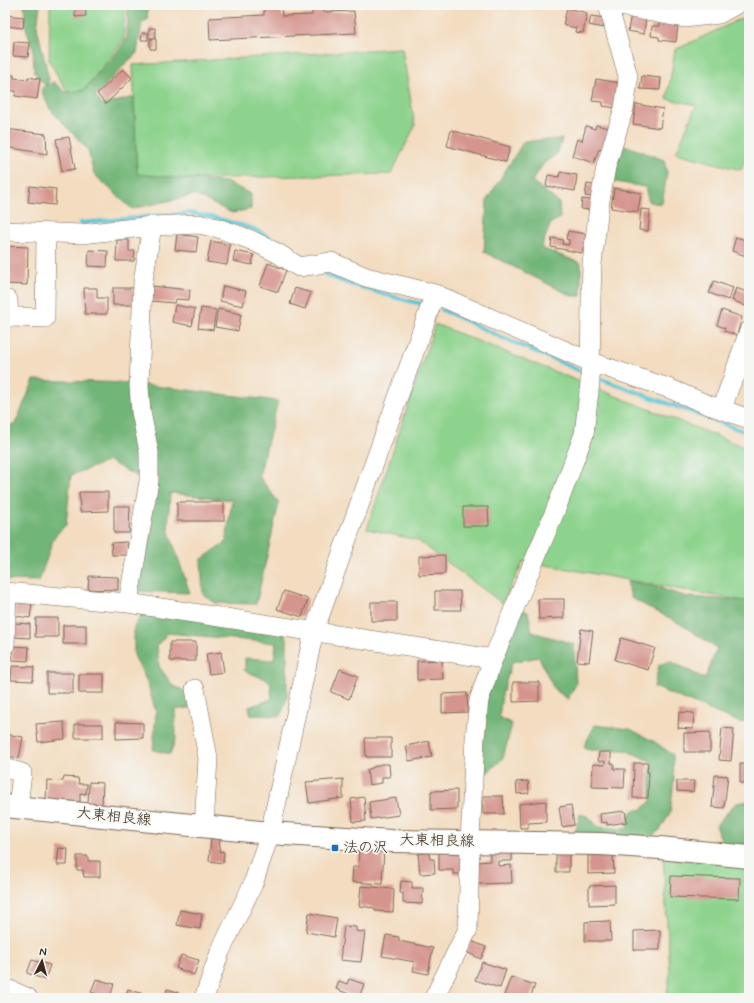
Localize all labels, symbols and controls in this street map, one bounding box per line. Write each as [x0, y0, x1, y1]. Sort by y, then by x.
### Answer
street label: 大東相良線 [76, 803, 152, 831]
street label: 大東相良線 [399, 830, 475, 852]
place label: 法の沢 [343, 838, 388, 858]
marker: 法の沢 [330, 843, 340, 853]
north arrow [22, 941, 62, 981]
text: N [39, 945, 47, 959]

